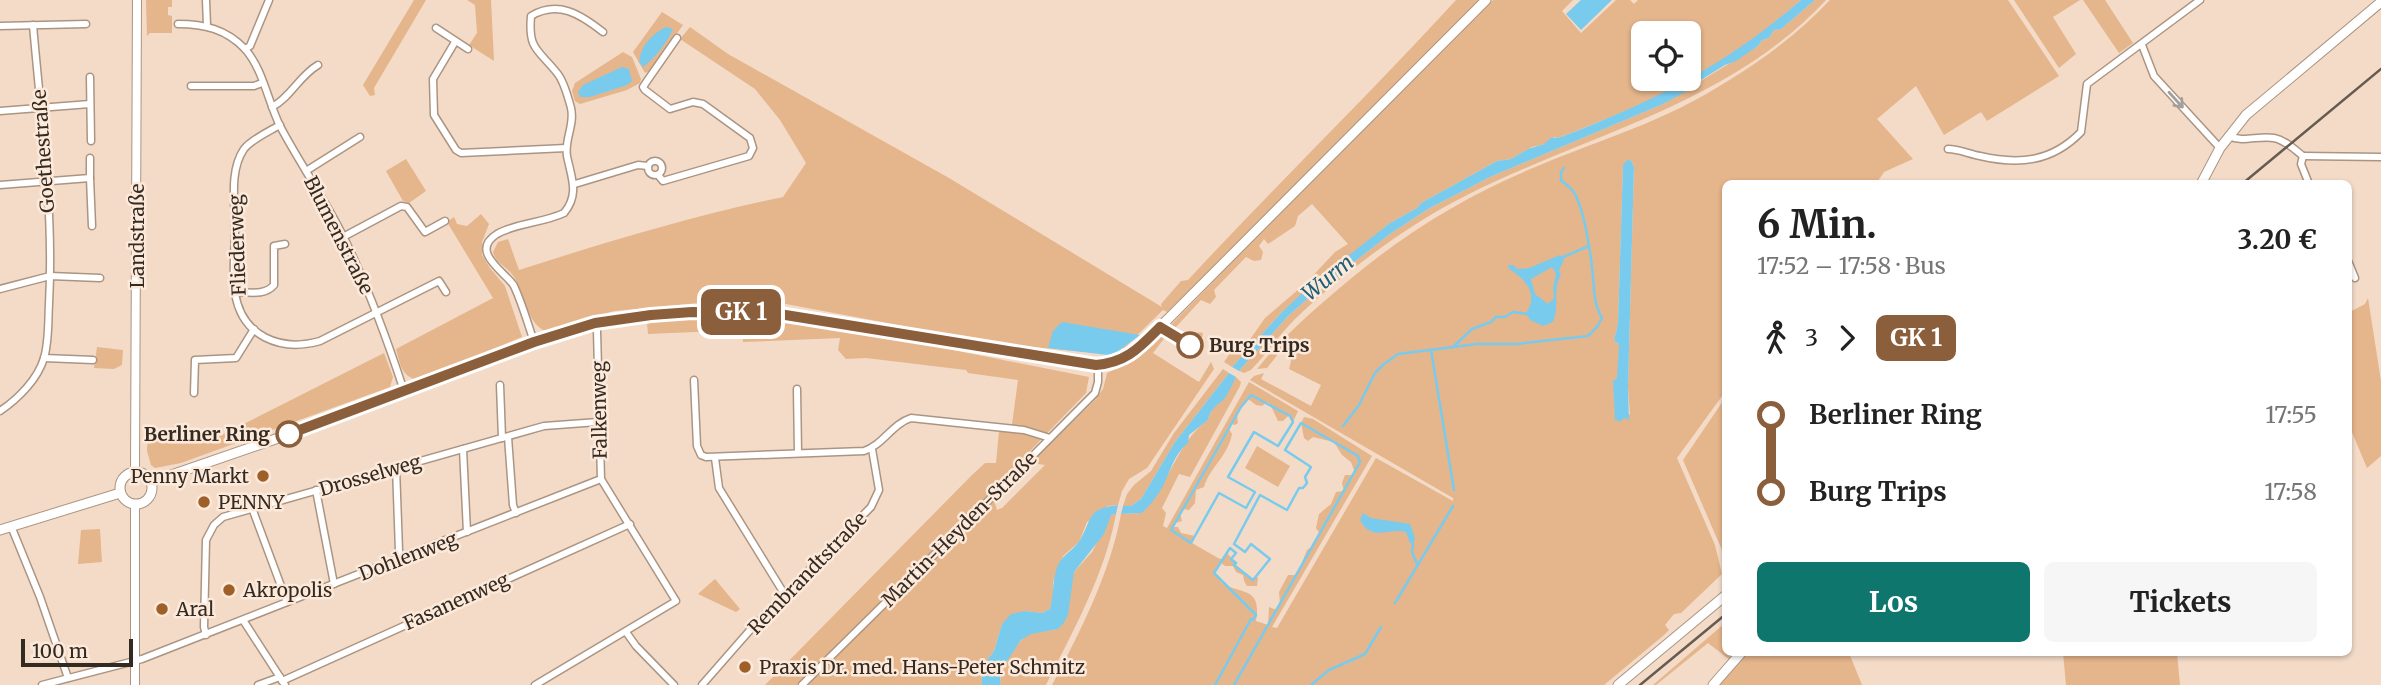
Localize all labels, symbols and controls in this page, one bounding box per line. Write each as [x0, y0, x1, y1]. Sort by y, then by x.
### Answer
map controls [1631, 21, 1701, 91]
button: locate [1631, 21, 1701, 91]
street label: Goethestraße [27, 88, 59, 213]
one-way arrow [2167, 91, 2184, 108]
street label: Blumenstraße [299, 172, 379, 298]
street label: Landstraße [125, 184, 149, 288]
street label: Fliederweg [223, 193, 251, 296]
text: 6 Min. [1757, 201, 1877, 248]
text: 3.20 € [2237, 223, 2317, 256]
water label: Wurm [1296, 248, 1359, 307]
text: 17:52 – 17:58 · Bus [1757, 251, 1946, 280]
line badge: GK 1 [692, 289, 790, 335]
text: GK 1 [715, 296, 767, 327]
icon: walk [1757, 319, 1795, 357]
icon: forward [1828, 319, 1866, 357]
text: GK 1 [1890, 322, 1942, 353]
text: 3 [1805, 323, 1818, 352]
marker: Burg Trips [1177, 332, 1203, 358]
place label: Burg Trips [1209, 333, 1310, 357]
street label: Falkenweg [586, 360, 612, 459]
text: Berliner Ring [1809, 398, 1982, 431]
text: 17:55 [2265, 400, 2317, 429]
marker: Berliner Ring [276, 421, 302, 447]
place label: Berliner Ring [144, 422, 270, 446]
street label: Martin-Heyden-Straße [876, 446, 1042, 612]
street label: Drosselweg [316, 449, 424, 501]
place label: Penny Markt [130, 464, 250, 488]
marker: Penny Markt [255, 468, 271, 484]
text: Burg Trips [1809, 475, 1947, 508]
text: 17:58 [2264, 477, 2317, 506]
place label: PENNY [218, 490, 285, 514]
marker: PENNY [196, 494, 212, 510]
street label: Rembrandtstraße [742, 507, 872, 639]
street label: Dohlenweg [355, 526, 461, 586]
button: Los [1757, 562, 2030, 642]
button: Tickets [2044, 562, 2317, 642]
street label: Fasanenweg [399, 567, 513, 635]
place label: Akropolis [242, 578, 332, 602]
marker: Akropolis [221, 582, 237, 598]
place label: Aral [175, 597, 214, 621]
marker: Aral [154, 601, 170, 617]
scale bar [21, 636, 133, 668]
text: 100 m [32, 639, 88, 663]
place label: Praxis Dr. med. Hans-Peter Schmitz [759, 655, 1085, 679]
marker: Praxis Dr. med. Hans-Peter Schmitz [737, 659, 753, 675]

